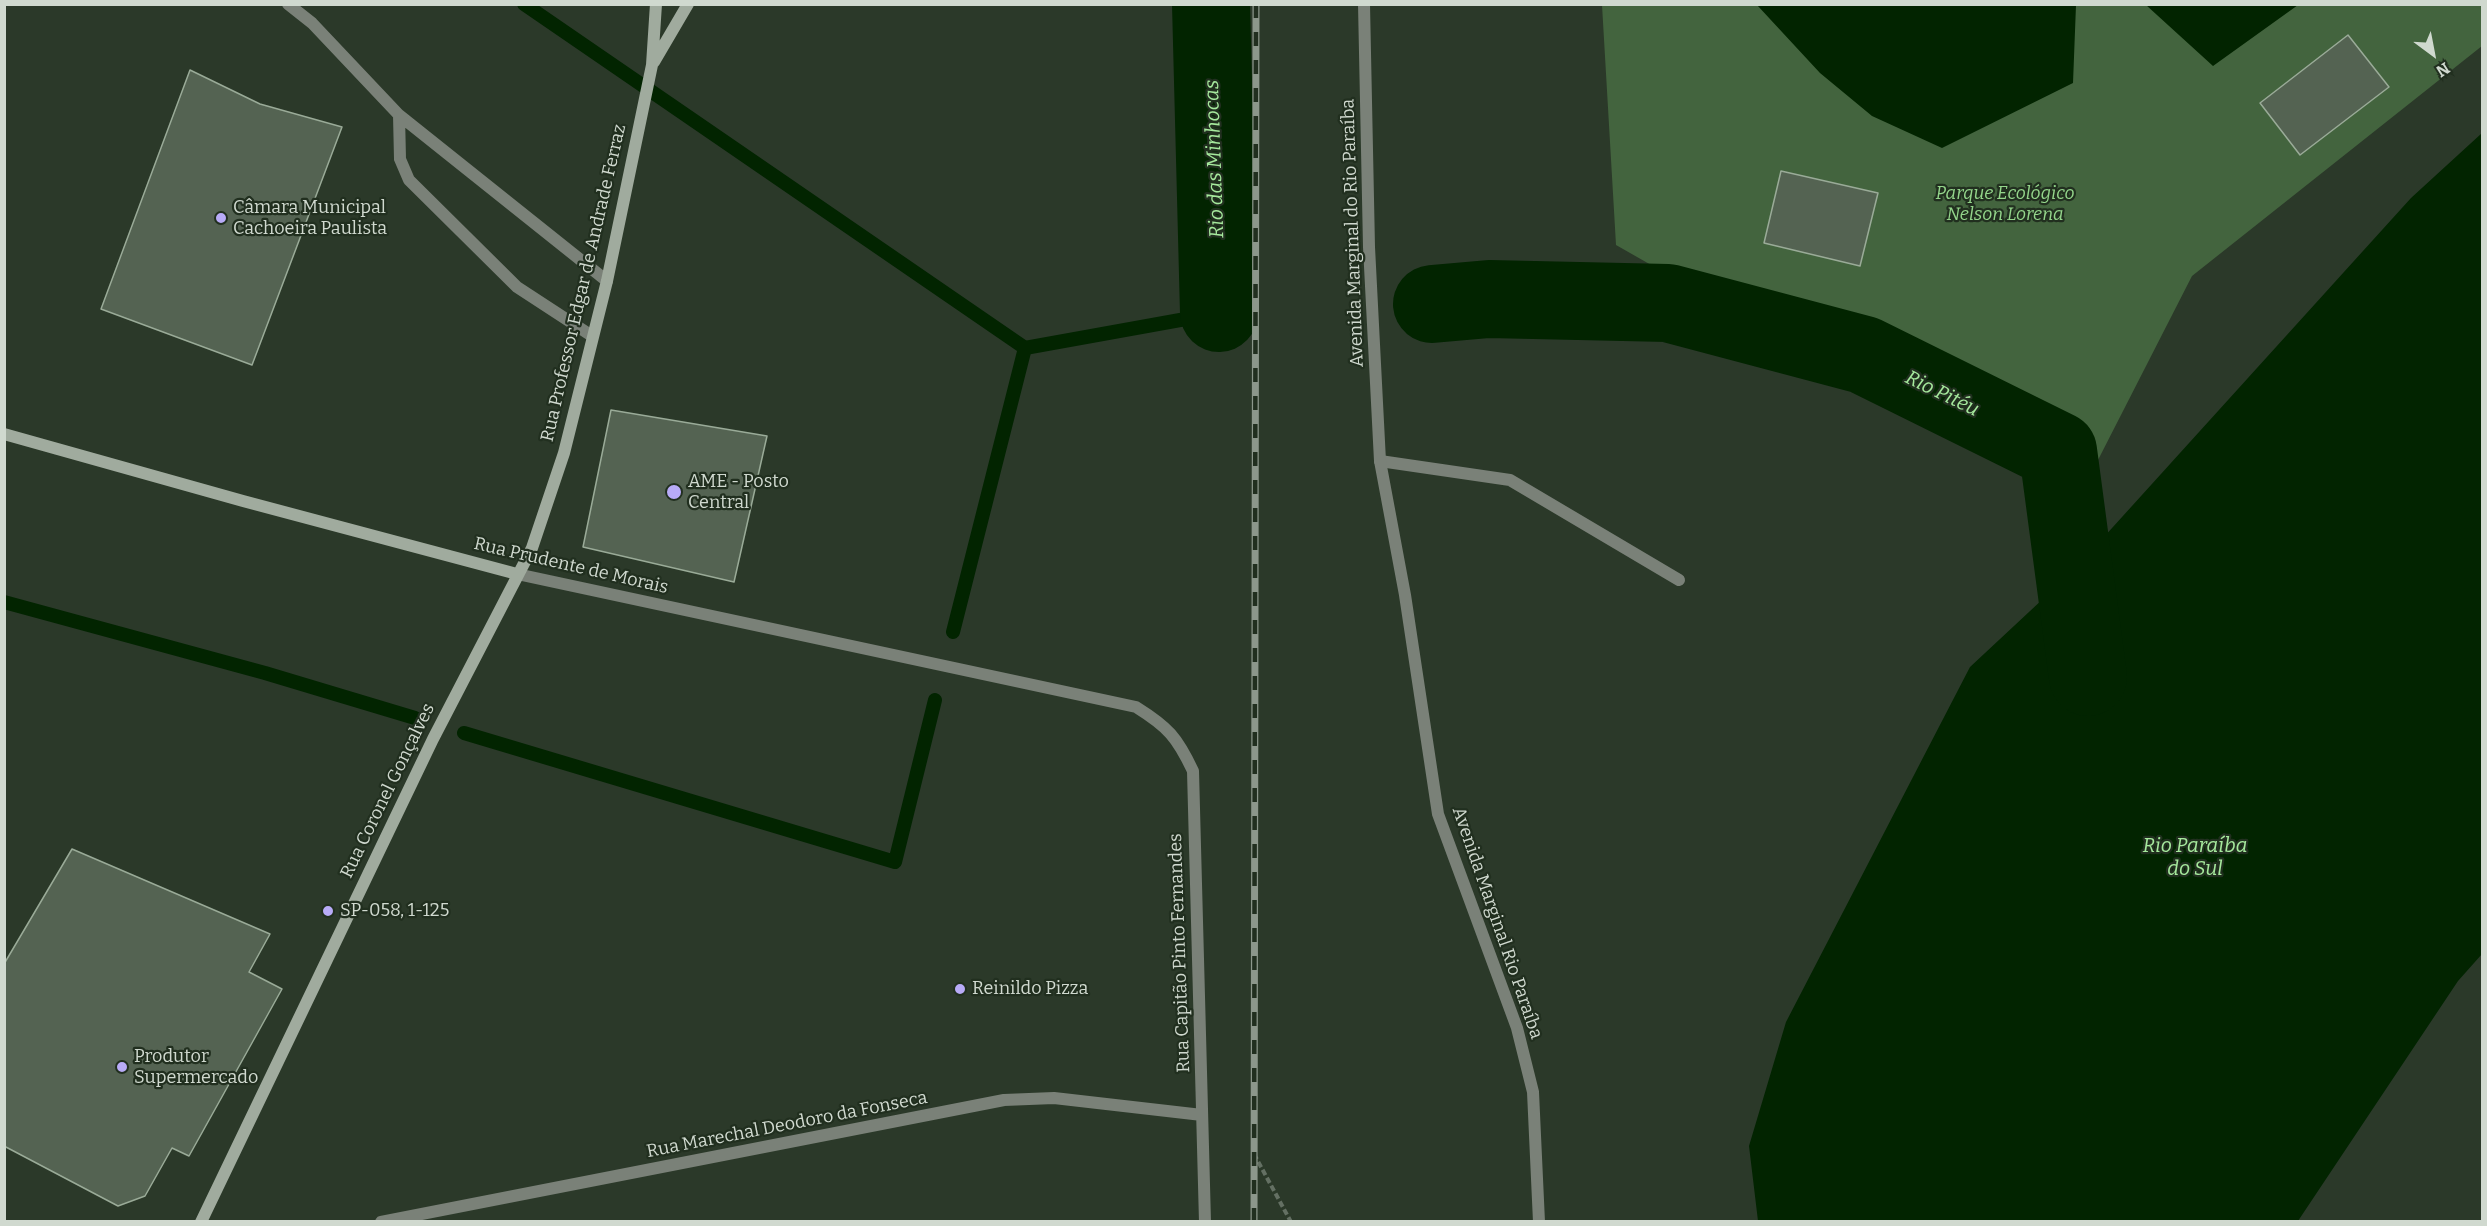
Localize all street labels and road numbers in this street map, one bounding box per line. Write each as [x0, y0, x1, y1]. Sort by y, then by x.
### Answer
street label: Avenida Marginal do Rio Paraíba [1338, 98, 1368, 368]
street label: Rua Professor Edgar de Andrade Ferraz [537, 122, 631, 444]
street label: Rua Prudente de Morais [472, 533, 670, 599]
street label: Rua Coronel Gonçalves [336, 700, 440, 882]
street label: Avenida Marginal Rio Paraíba [1447, 804, 1547, 1042]
street label: Rua Capitão Pinto Fernandes [1165, 833, 1195, 1073]
street label: Rua Marechal Deodoro da Fonseca [645, 1087, 929, 1163]

